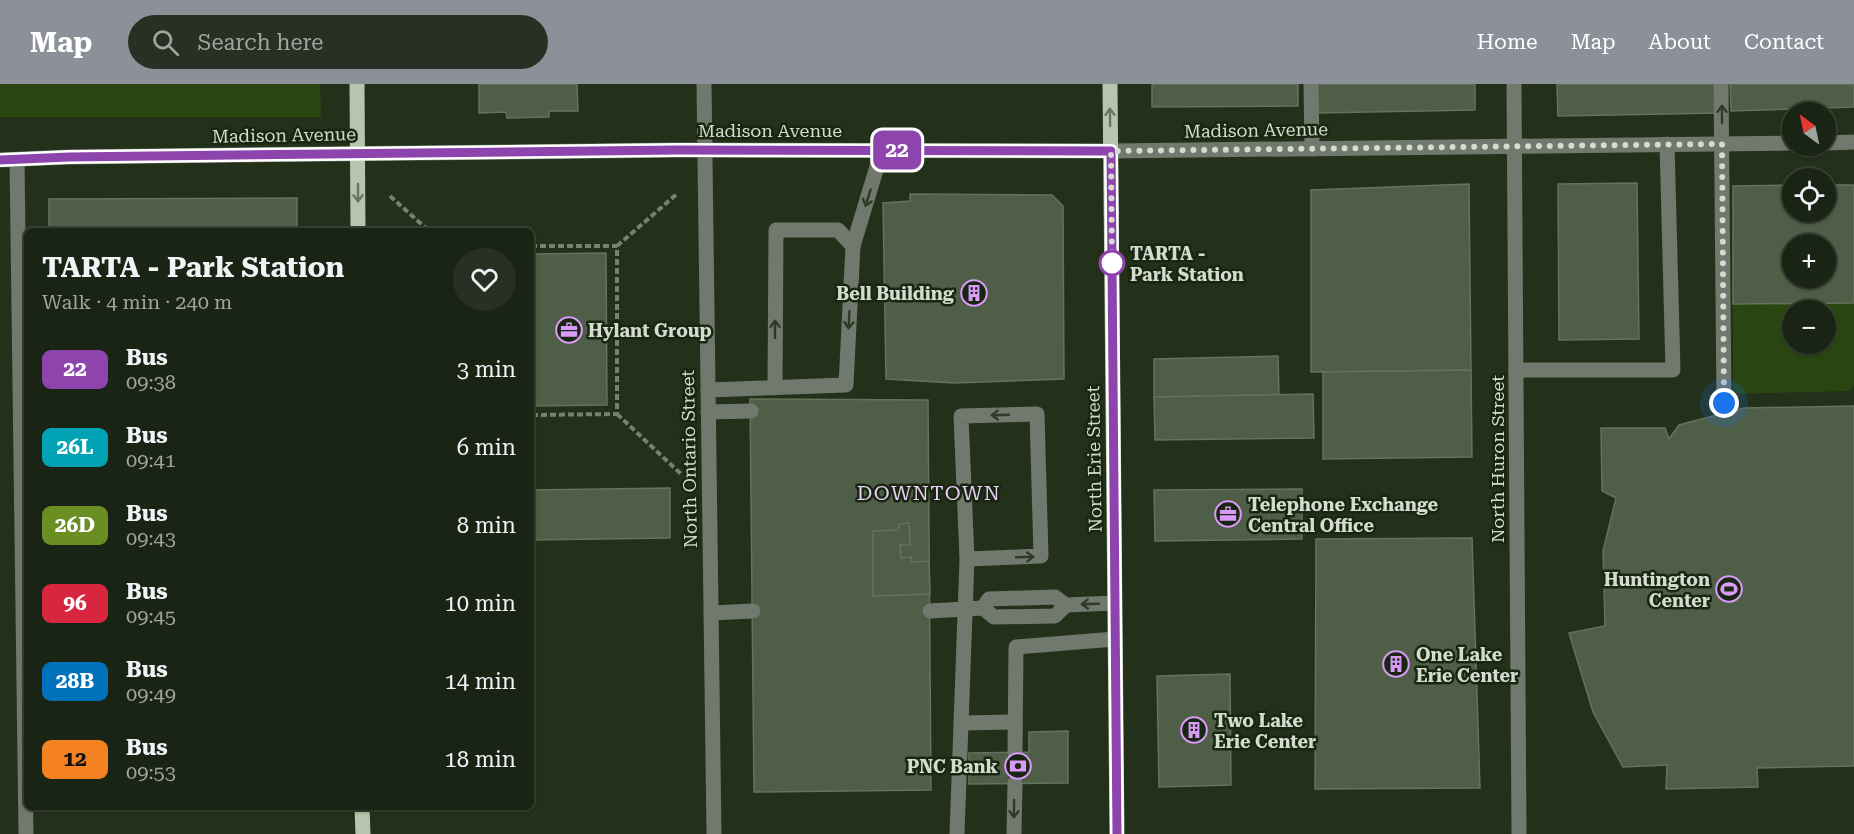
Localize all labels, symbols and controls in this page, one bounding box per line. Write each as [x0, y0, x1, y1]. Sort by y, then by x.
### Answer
search box [128, 15, 548, 69]
text: Map [30, 26, 92, 59]
icon: search [149, 26, 182, 59]
text: Search here [197, 30, 323, 55]
text: Home [1477, 30, 1538, 54]
text: Map [1571, 30, 1616, 54]
text: About [1649, 30, 1711, 54]
text: Contact [1744, 30, 1824, 54]
north arrow [1782, 102, 1836, 156]
map controls [1782, 102, 1836, 354]
one-way arrow [1716, 104, 1727, 124]
one-way arrow [1104, 108, 1116, 128]
street label: Madison Avenue [1184, 118, 1328, 142]
street label: Madison Avenue [698, 120, 842, 141]
street label: Madison Avenue [212, 123, 356, 147]
line badge: 22 [870, 130, 924, 170]
text: 22 [885, 138, 909, 162]
button: locate [1782, 168, 1836, 222]
one-way arrow [352, 182, 364, 202]
one-way arrow [862, 188, 873, 207]
button: + [1782, 234, 1836, 288]
place label: TARTA - Park Station [1130, 243, 1244, 285]
button: heart [453, 248, 516, 311]
marker: TARTA - Park Station [1099, 250, 1125, 276]
text: TARTA - Park Station [42, 251, 344, 284]
building icon: Bell Building [959, 278, 989, 308]
place label: Bell Building [836, 283, 955, 304]
text: Walk · 4 min · 240 m [42, 290, 232, 314]
button: − [1782, 300, 1836, 354]
one-way arrow [844, 310, 855, 329]
office icon: Hylant Group [554, 315, 584, 345]
place label: Hylant Group [588, 320, 712, 341]
one-way arrow [769, 320, 781, 340]
text: Bus [126, 345, 168, 370]
text: 22 [63, 357, 87, 381]
text: 3 min [457, 357, 516, 382]
street label: North Ontario Street [677, 369, 701, 548]
text: 09:38 [126, 370, 176, 394]
street label: North Huron Street [1487, 375, 1508, 543]
street label: North Erie Street [1082, 385, 1106, 532]
your location [1709, 388, 1739, 418]
one-way arrow [990, 409, 1010, 421]
text: Bus [126, 423, 168, 448]
text: 26L [57, 435, 93, 459]
text: 6 min [457, 435, 516, 460]
text: 09:41 [126, 448, 176, 472]
district label: DOWNTOWN [857, 481, 1001, 505]
place label: Telephone Exchange Central Office [1248, 494, 1438, 536]
office icon: Telephone Exchange Central Office [1213, 499, 1243, 529]
text: Bus [126, 501, 168, 526]
text: 26D [55, 513, 95, 537]
text: 8 min [457, 513, 516, 538]
text: 09:43 [126, 526, 176, 550]
one-way arrow [1015, 551, 1035, 562]
place label: Huntington Center [1604, 569, 1710, 611]
sports icon: Huntington Center [1714, 574, 1744, 604]
text: Bus [126, 579, 168, 604]
text: 96 [63, 591, 87, 615]
text: 10 min [445, 591, 516, 616]
one-way arrow [1081, 599, 1101, 610]
text: 09:45 [126, 604, 176, 628]
place label: One Lake Erie Center [1416, 644, 1518, 686]
building icon: One Lake Erie Center [1381, 649, 1411, 679]
text: Bus [126, 657, 168, 682]
text: 28B [56, 669, 94, 693]
text: 14 min [445, 669, 516, 694]
text: 09:49 [126, 682, 176, 706]
place label: Two Lake Erie Center [1214, 710, 1316, 752]
building icon: Two Lake Erie Center [1179, 715, 1209, 745]
text: Bus [126, 735, 168, 760]
text: 12 [63, 747, 87, 771]
text: 18 min [445, 747, 516, 772]
bank icon: PNC Bank [1003, 751, 1033, 781]
place label: PNC Bank [907, 756, 999, 777]
text: 09:53 [126, 760, 176, 784]
one-way arrow [1008, 798, 1020, 818]

